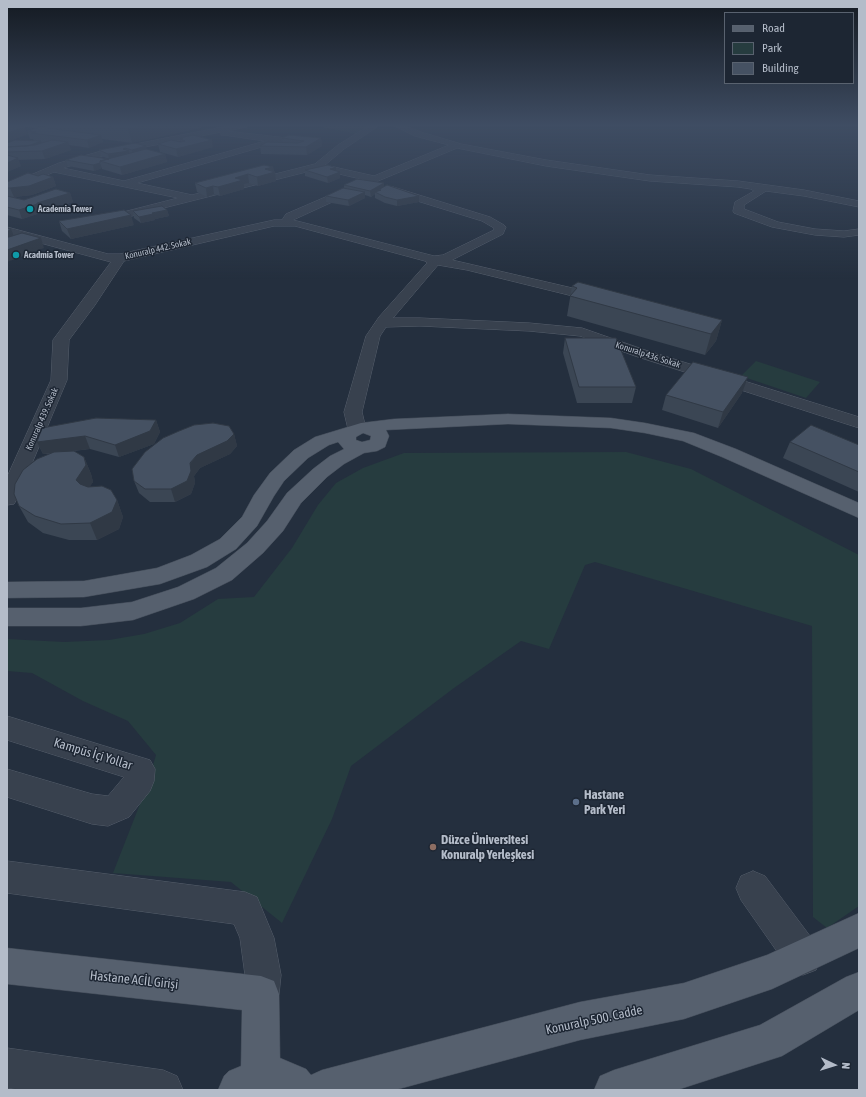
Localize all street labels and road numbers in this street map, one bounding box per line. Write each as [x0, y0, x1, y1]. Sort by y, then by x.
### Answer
street label: Konuralp 442. Sokak [124, 236, 192, 262]
street label: Konuralp 436. Sokak [614, 339, 682, 371]
street label: Konuralp 439. Sokak [23, 386, 61, 452]
street label: Kampüs İçi Yollar [52, 735, 134, 773]
street label: Hastane ACİL Girişi [89, 968, 179, 992]
street label: Konuralp 500. Cadde [544, 1002, 644, 1038]

